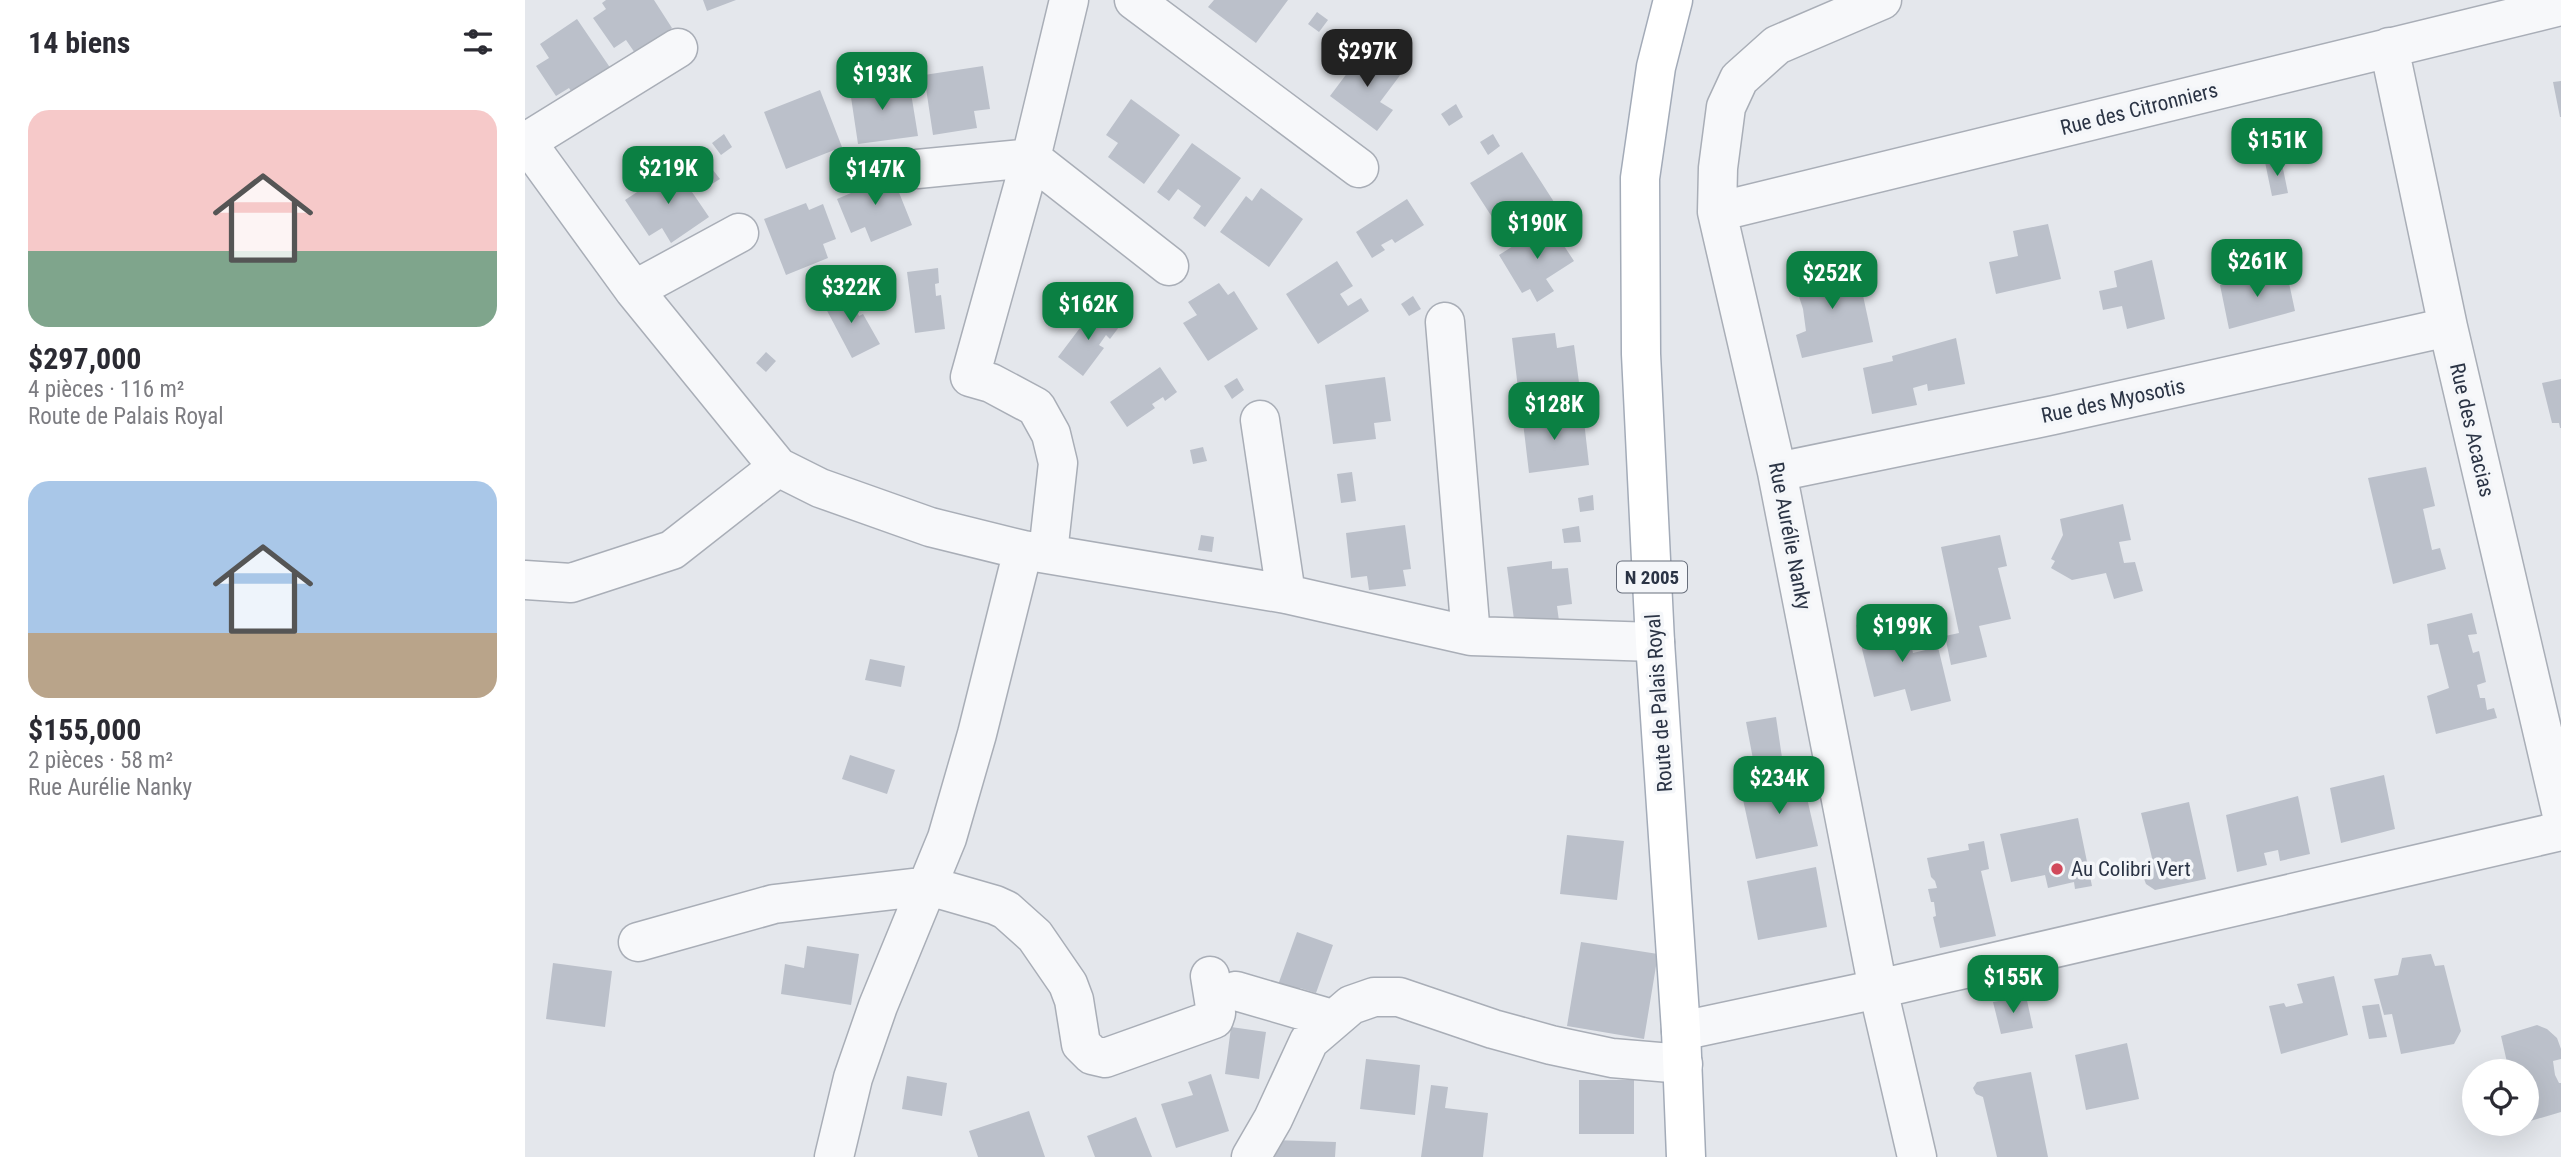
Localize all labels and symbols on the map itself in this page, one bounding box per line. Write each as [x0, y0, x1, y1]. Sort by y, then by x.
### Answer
pin: $297K [1318, 29, 1416, 89]
pin: $193K [833, 52, 931, 112]
street label: Rue des Citronniers [2058, 78, 2220, 140]
pin: $151K [2228, 118, 2326, 178]
pin: $219K [619, 146, 717, 206]
pin: $147K [826, 148, 924, 207]
pin: $190K [1488, 202, 1586, 261]
pin: $261K [2208, 240, 2306, 299]
pin: $252K [1783, 252, 1881, 311]
pin: $322K [802, 266, 900, 325]
pin: $162K [1039, 282, 1137, 342]
street label: Rue des Acacias [2445, 361, 2499, 499]
street label: Rue des Myosotis [2039, 374, 2187, 428]
pin: $128K [1505, 382, 1603, 442]
street label: Rue Aurélie Nanky [1764, 460, 1816, 612]
road number: N 2005 [1617, 562, 1687, 592]
pin: $199K [1853, 604, 1951, 664]
street label: Route de Palais Royal [1641, 613, 1677, 793]
pin: $234K [1730, 756, 1828, 816]
place label: Au Colibri Vert [2071, 857, 2191, 881]
marker: Au Colibri Vert [2049, 861, 2065, 877]
pin: $155K [1964, 956, 2062, 1015]

